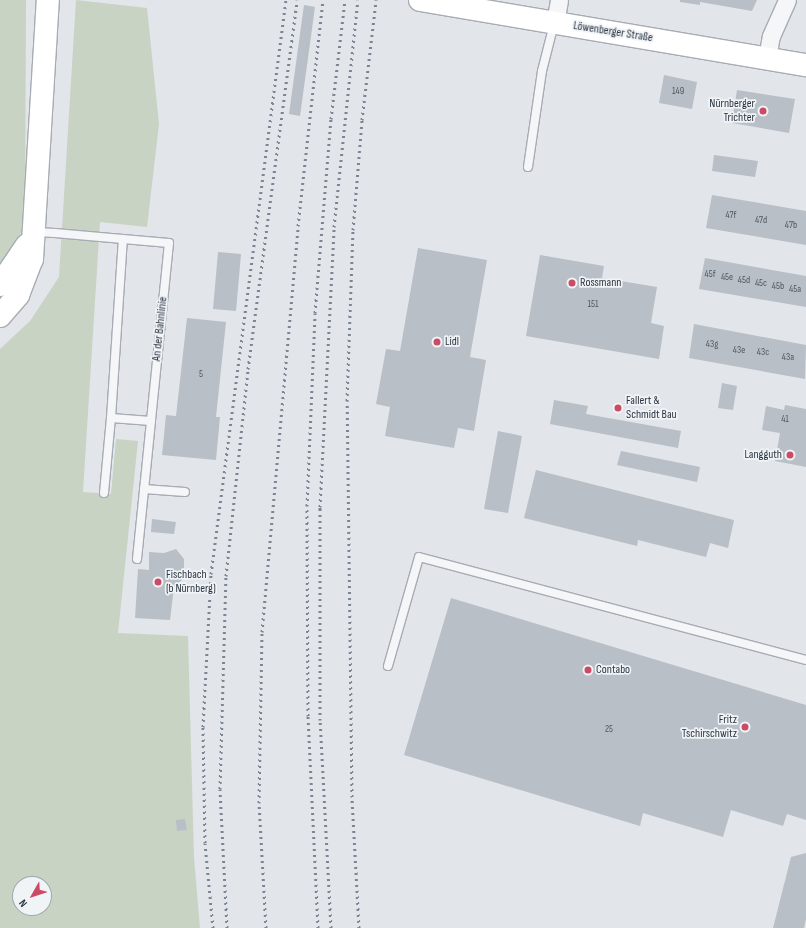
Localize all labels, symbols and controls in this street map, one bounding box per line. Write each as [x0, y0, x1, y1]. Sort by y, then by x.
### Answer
street label: Löwenberger Straße [572, 19, 654, 45]
house number: 149 [672, 86, 684, 98]
place label: Nürnberger Trichter [709, 97, 755, 125]
marker: Nürnberger Trichter [758, 106, 768, 116]
house number: 47f [725, 210, 737, 222]
house number: 47d [755, 215, 767, 227]
house number: 47b [785, 220, 797, 232]
house number: 45f [704, 269, 716, 281]
house number: 45e [721, 272, 733, 284]
house number: 45d [738, 275, 750, 287]
place label: Rossmann [580, 276, 621, 290]
marker: Rossmann [567, 278, 577, 288]
house number: 45c [755, 278, 767, 290]
house number: 45b [772, 281, 784, 293]
house number: 45a [789, 284, 801, 296]
street label: An der Bahnlinie [149, 296, 171, 362]
house number: 151 [587, 299, 599, 311]
place label: Lidl [445, 335, 459, 349]
marker: Lidl [432, 337, 442, 347]
house number: 43g [706, 339, 718, 351]
house number: 43e [733, 345, 745, 357]
house number: 43c [757, 347, 769, 359]
house number: 43a [782, 352, 794, 364]
house number: 5 [199, 369, 203, 381]
place label: Fallert & Schmidt Bau [626, 394, 677, 422]
marker: Fallert & Schmidt Bau [613, 403, 623, 413]
house number: 41 [781, 414, 789, 426]
place label: Langguth [744, 448, 782, 462]
marker: Langguth [785, 450, 795, 460]
place label: Fischbach (b Nürnberg) [166, 568, 216, 596]
marker: Fischbach (b Nürnberg) [153, 577, 163, 587]
place label: Contabo [596, 663, 630, 677]
marker: Contabo [583, 665, 593, 675]
place label: Fritz Tschirschwitz [682, 713, 737, 741]
marker: Fritz Tschirschwitz [740, 722, 750, 732]
house number: 25 [605, 724, 613, 736]
north arrow [12, 876, 52, 916]
text: N [16, 897, 30, 910]

